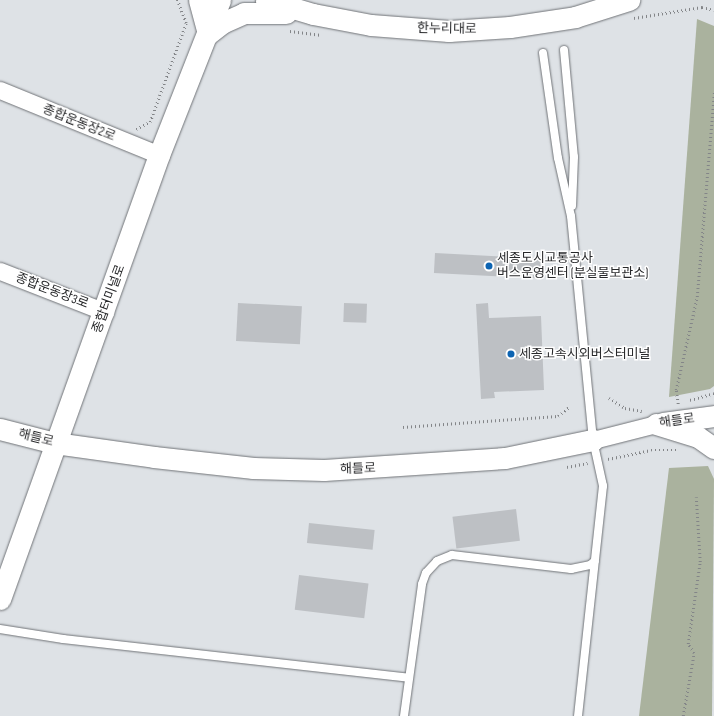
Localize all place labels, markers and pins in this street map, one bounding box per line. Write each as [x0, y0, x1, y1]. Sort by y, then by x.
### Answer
place label: 세종도시교통공사 버스운영센터 (분실물보관소) [497, 251, 648, 282]
marker: 세종도시교통공사 버스운영센터 (분실물보관소) [484, 261, 494, 271]
place label: 세종고속시외버스터미널 [519, 346, 651, 362]
marker: 세종고속시외버스터미널 [506, 349, 516, 359]

